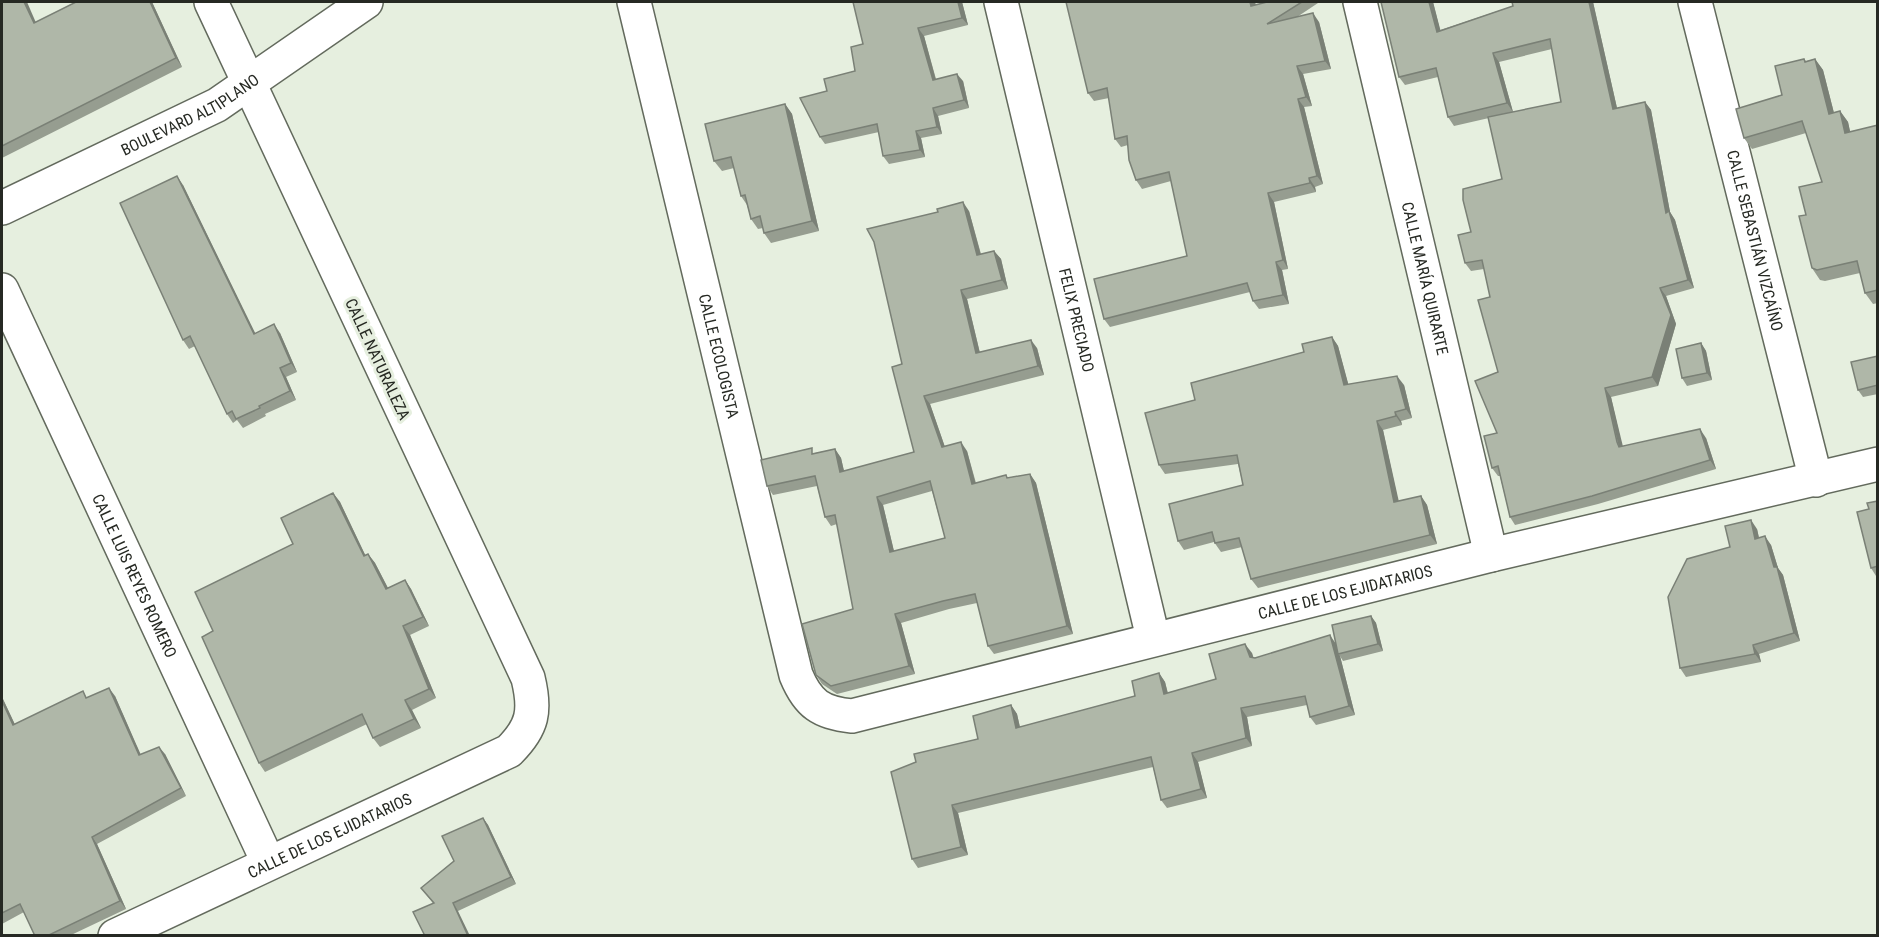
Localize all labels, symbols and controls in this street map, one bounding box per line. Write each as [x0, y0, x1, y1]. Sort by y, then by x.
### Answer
street label: BOULEVARD ALTIPLANO [118, 70, 263, 160]
street label: CALLE SEBASTIÁN VIZCAÍNO [1723, 148, 1787, 333]
street label: CALLE MARÍA QUIRARTE [1398, 200, 1452, 357]
street label: FELIX PRECIADO [1055, 266, 1098, 374]
street label: CALLE ECOLOGISTA [695, 292, 743, 420]
street label: CALLE NATURALEZA [341, 296, 414, 423]
street label: CALLE LUIS REYES ROMERO [88, 491, 181, 661]
street label: CALLE DE LOS EJIDATARIOS [1256, 561, 1434, 623]
street label: CALLE DE LOS EJIDATARIOS [245, 789, 415, 882]

